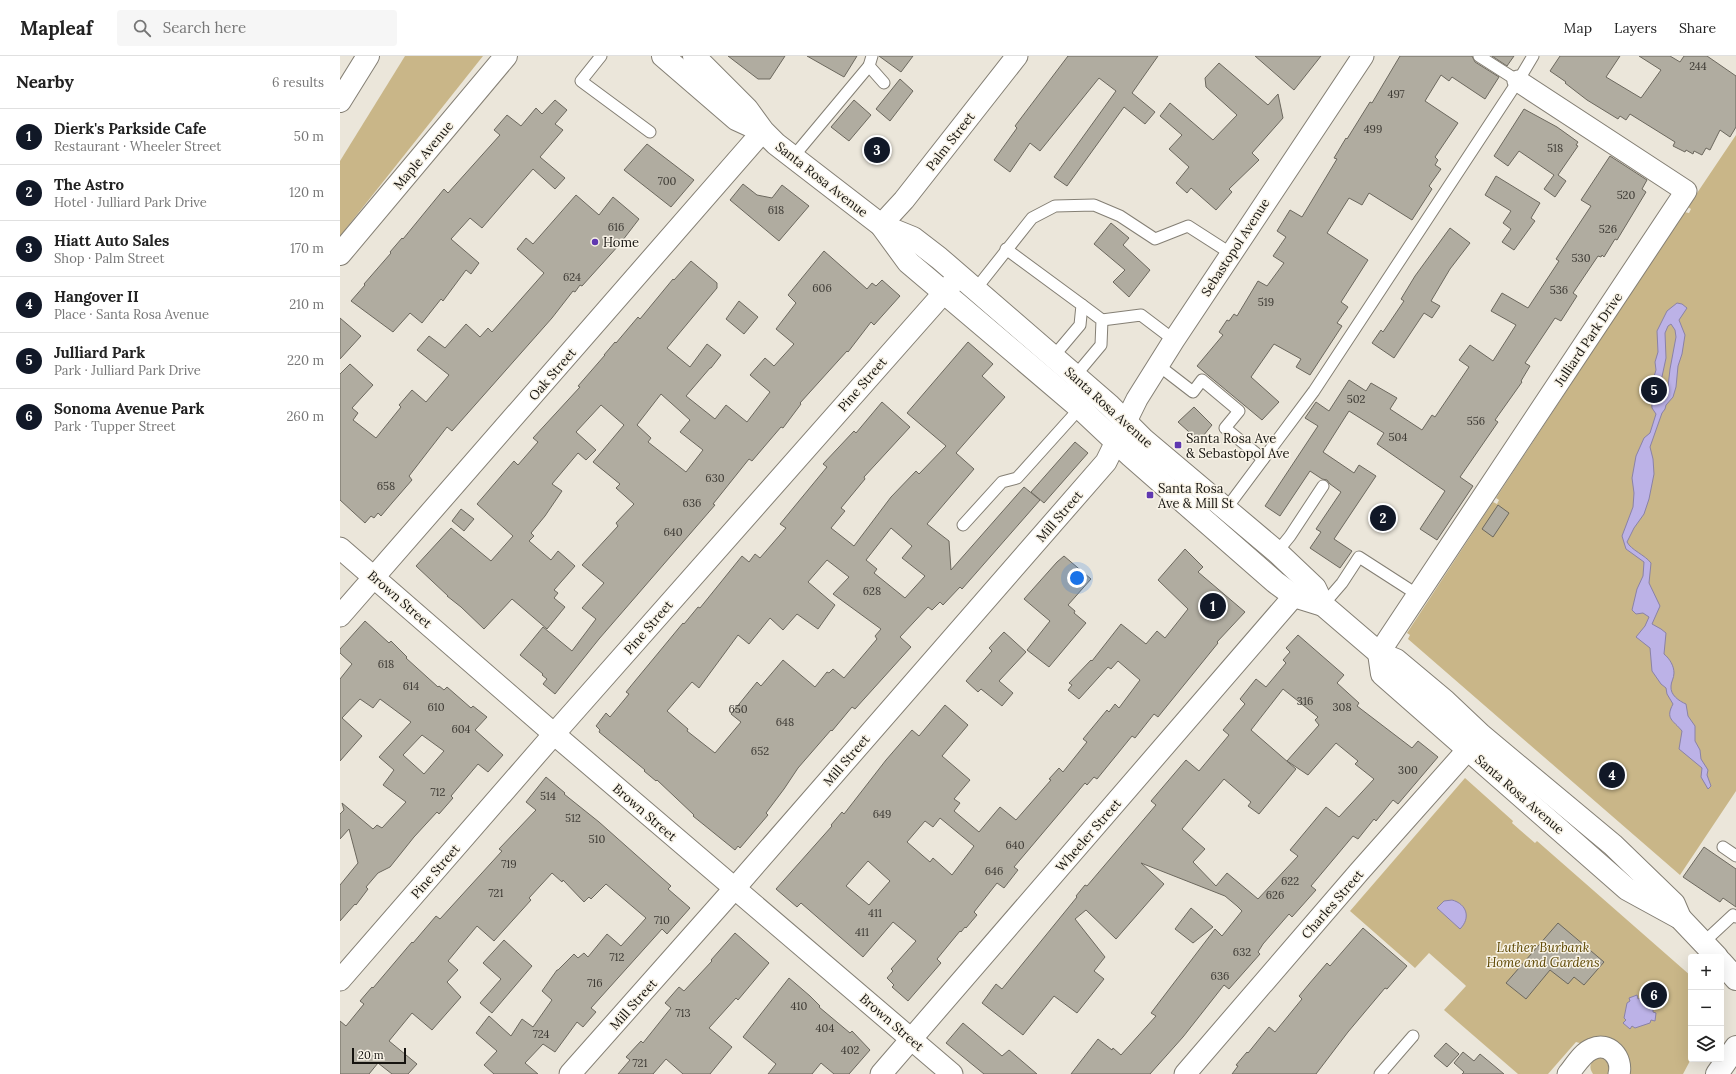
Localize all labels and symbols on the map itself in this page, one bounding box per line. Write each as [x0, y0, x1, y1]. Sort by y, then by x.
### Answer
house number: 244 [1689, 59, 1707, 73]
house number: 497 [1387, 87, 1405, 101]
street label: Palm Street [922, 109, 979, 174]
street label: Maple Avenue [390, 117, 457, 193]
house number: 499 [1364, 122, 1382, 136]
pin: 3 [864, 135, 890, 165]
street label: Santa Rosa Avenue [772, 138, 871, 221]
house number: 518 [1547, 141, 1563, 155]
house number: 700 [658, 174, 677, 188]
house number: 520 [1617, 188, 1636, 202]
street label: Sebastopol Avenue [1197, 195, 1274, 300]
house number: 618 [768, 203, 784, 217]
house number: 616 [608, 220, 624, 234]
house number: 526 [1599, 222, 1617, 236]
place label: Home [603, 234, 639, 251]
marker: Home [590, 237, 600, 247]
house number: 530 [1572, 251, 1591, 265]
house number: 624 [563, 270, 581, 284]
house number: 606 [812, 281, 832, 295]
house number: 536 [1550, 283, 1568, 297]
street label: Julliard Park Drive [1550, 289, 1626, 390]
house number: 519 [1258, 295, 1274, 309]
street label: Oak Street [525, 344, 580, 404]
street label: Pine Street [834, 354, 891, 415]
street label: Santa Rosa Avenue [1061, 363, 1156, 451]
pin: 5 [1641, 375, 1667, 405]
house number: 502 [1347, 392, 1365, 406]
house number: 556 [1467, 414, 1485, 428]
place label: Santa Rosa Ave & Sebastopol Ave [1186, 430, 1290, 462]
house number: 504 [1389, 430, 1407, 444]
marker: Santa Rosa Ave & Sebastopol Ave [1173, 440, 1183, 450]
house number: 630 [705, 471, 725, 485]
house number: 658 [377, 479, 395, 493]
place label: Santa Rosa Ave & Mill St [1157, 480, 1234, 512]
street label: Mill Street [1032, 487, 1086, 546]
marker: Santa Rosa Ave & Mill St [1145, 490, 1155, 500]
house number: 636 [683, 496, 701, 510]
pin: 2 [1370, 503, 1396, 533]
house number: 640 [663, 525, 683, 539]
street label: Brown Street [364, 567, 435, 632]
your location [1067, 568, 1087, 588]
house number: 628 [863, 584, 881, 598]
pin: 1 [1200, 591, 1226, 621]
street label: Pine Street [620, 597, 677, 658]
house number: 618 [378, 657, 394, 671]
house number: 614 [403, 679, 419, 693]
house number: 316 [1297, 694, 1313, 708]
house number: 610 [427, 700, 445, 714]
house number: 308 [1332, 700, 1352, 714]
house number: 650 [728, 702, 748, 716]
house number: 648 [776, 715, 794, 729]
house number: 604 [451, 722, 471, 736]
street label: Mill Street [819, 731, 873, 790]
house number: 652 [751, 744, 769, 758]
street label: Santa Rosa Avenue [1471, 751, 1568, 838]
pin: 4 [1599, 760, 1625, 790]
house number: 300 [1398, 763, 1418, 777]
street label: Brown Street [609, 780, 680, 845]
house number: 712 [431, 785, 446, 799]
house number: 514 [540, 789, 556, 803]
street label: Wheeler Street [1052, 795, 1125, 875]
house number: 649 [873, 807, 891, 821]
house number: 512 [565, 811, 581, 825]
house number: 510 [589, 832, 606, 846]
house number: 640 [1005, 838, 1025, 852]
street label: Pine Street [407, 841, 464, 902]
house number: 719 [501, 857, 517, 871]
house number: 646 [985, 864, 1003, 878]
street label: Charles Street [1298, 866, 1367, 942]
house number: 622 [1281, 874, 1299, 888]
house number: 721 [489, 886, 503, 900]
house number: 626 [1266, 888, 1284, 902]
house number: 411 [868, 906, 882, 920]
house number: 710 [654, 913, 670, 927]
house number: 411 [855, 925, 869, 939]
park label: Luther Burbank Home and Gardens [1487, 939, 1599, 971]
house number: 632 [1233, 945, 1251, 959]
house number: 712 [610, 950, 625, 964]
house number: 636 [1211, 969, 1229, 983]
street label: Mill Street [606, 975, 661, 1033]
house number: 716 [587, 976, 603, 990]
pin: 6 [1641, 980, 1667, 1010]
street label: Brown Street [856, 990, 927, 1055]
house number: 410 [791, 999, 808, 1013]
house number: 713 [675, 1006, 691, 1020]
house number: 404 [816, 1021, 834, 1035]
house number: 724 [533, 1027, 549, 1041]
house number: 402 [841, 1043, 859, 1057]
scale bar [352, 1046, 406, 1065]
house number: 721 [633, 1056, 647, 1070]

